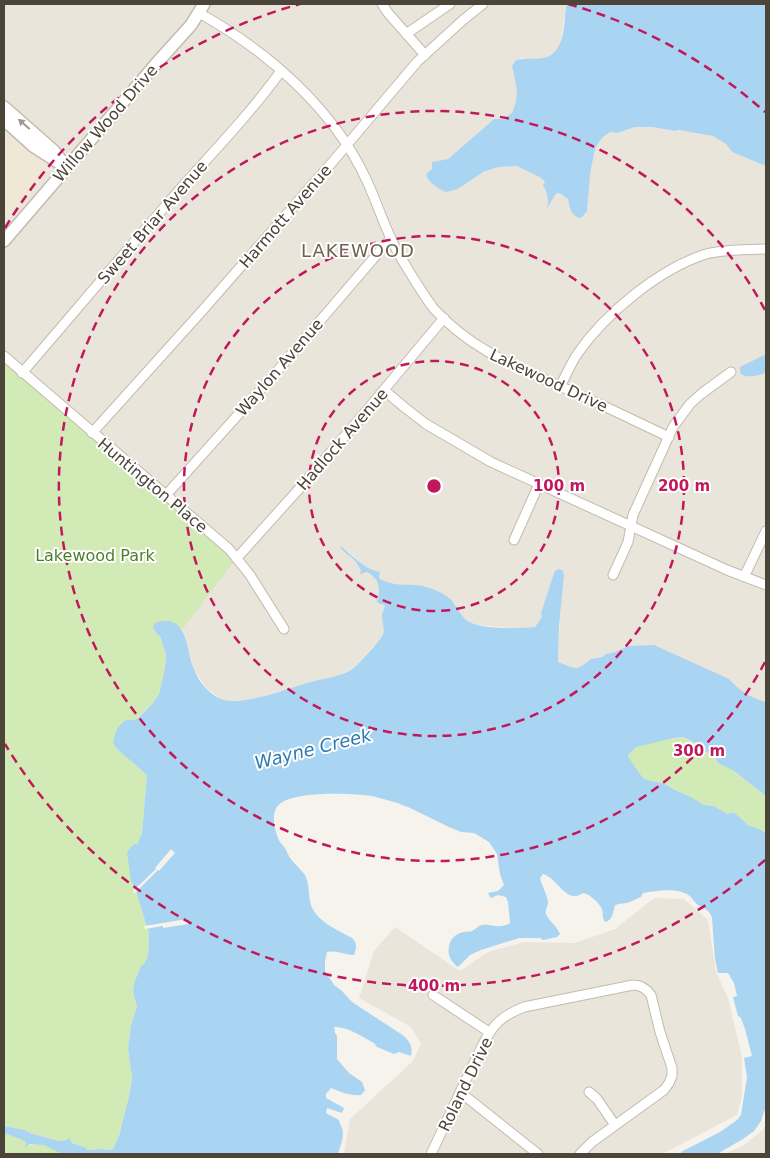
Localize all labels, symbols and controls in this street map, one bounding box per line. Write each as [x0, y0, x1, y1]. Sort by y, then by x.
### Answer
street label: Willow Wood Drive [49, 61, 161, 186]
one-way arrow [17, 119, 30, 130]
street label: Sweet Briar Avenue [94, 157, 211, 288]
street label: Harmott Avenue [235, 161, 335, 272]
district label: LAKEWOOD [301, 240, 415, 261]
street label: Waylon Avenue [232, 315, 327, 420]
street label: Lakewood Drive [487, 345, 611, 416]
street label: Hadlock Avenue [293, 384, 392, 494]
street label: Huntington Place [94, 434, 211, 537]
centre of rings [425, 477, 443, 495]
text: 100 m [533, 477, 585, 495]
text: 200 m [658, 477, 710, 495]
park label: Lakewood Park [35, 546, 156, 565]
water label: Wayne Creek [252, 724, 375, 773]
text: 300 m [673, 742, 725, 760]
text: 400 m [408, 977, 460, 995]
street label: Roland Drive [434, 1034, 496, 1134]

